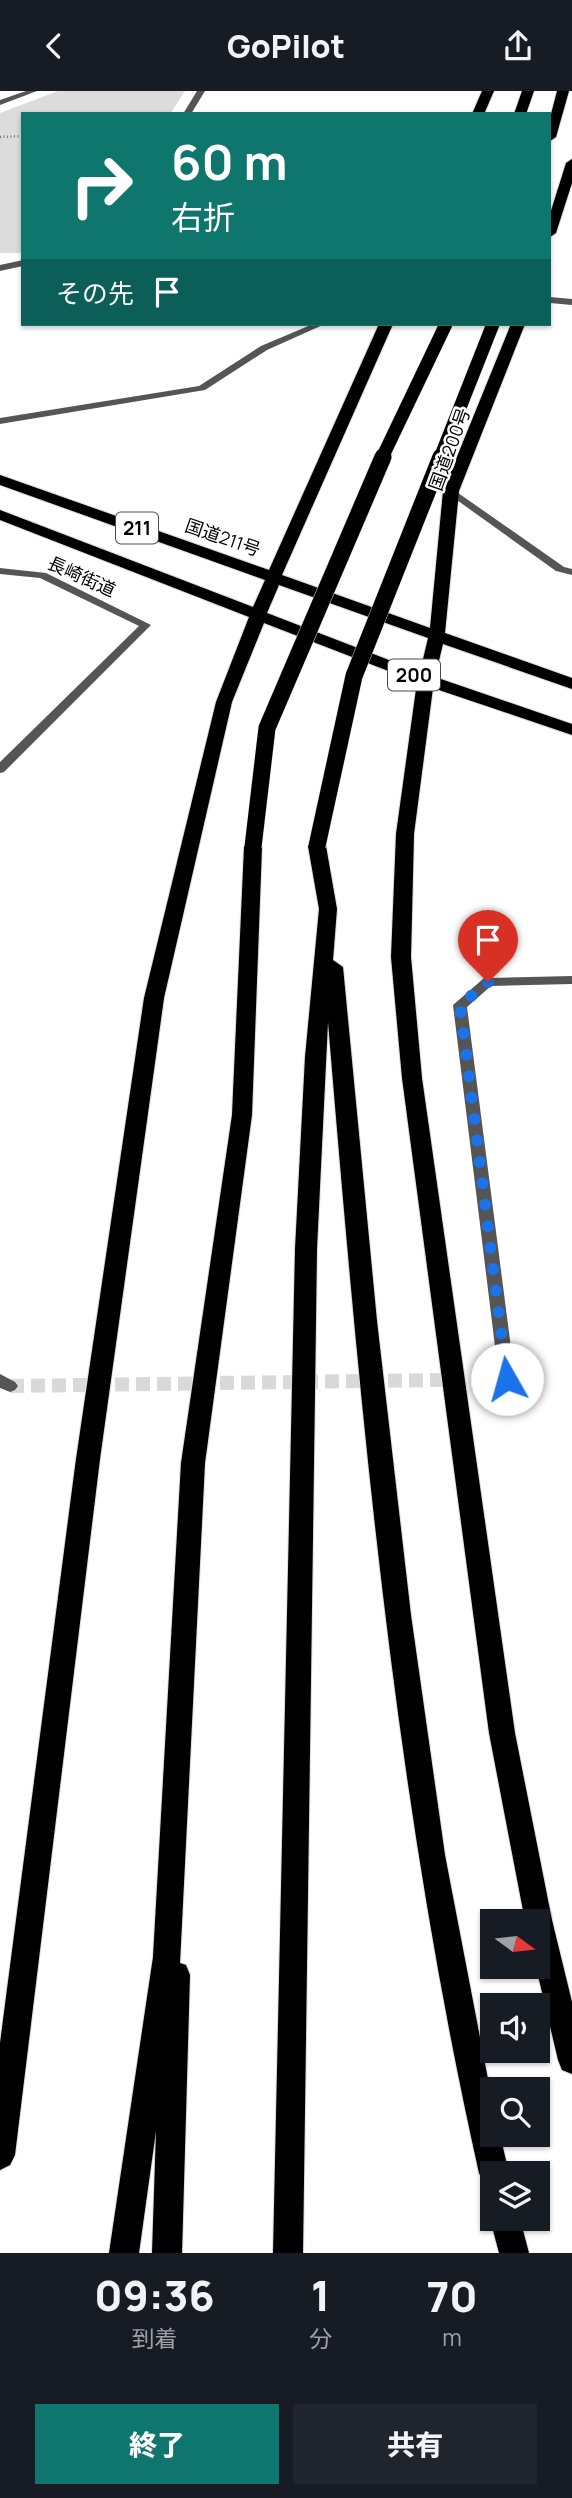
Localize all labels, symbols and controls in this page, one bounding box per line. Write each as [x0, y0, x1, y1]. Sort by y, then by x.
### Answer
text: GoPilot [227, 24, 345, 68]
icon: back [35, 27, 73, 65]
icon: share [499, 27, 537, 65]
text: 60 m [171, 128, 288, 195]
icon: right [56, 140, 147, 231]
text: 右折 [171, 195, 235, 239]
icon: arrive [148, 273, 186, 311]
text: その先 [56, 275, 134, 311]
street label: 国道200号 [423, 404, 475, 494]
road number: 211 [116, 513, 158, 543]
street label: 国道211号 [182, 513, 264, 561]
street label: 長崎街道 [44, 550, 120, 602]
road number: 200 [388, 659, 440, 691]
pin [458, 910, 518, 982]
icon: arrive [469, 921, 507, 959]
position arrow [470, 1342, 544, 1416]
north arrow [480, 1909, 550, 1979]
map controls [480, 1909, 550, 2231]
button: sound [480, 1993, 550, 2063]
button: search [480, 2077, 550, 2147]
button: layers [480, 2161, 550, 2231]
text: 09:36 [94, 2266, 215, 2324]
text: 1 [311, 2266, 330, 2324]
text: 70 [426, 2267, 478, 2325]
text: m [442, 2321, 462, 2353]
text: 到着 [132, 2322, 178, 2354]
text: 分 [309, 2322, 332, 2354]
button: 終了 [35, 2404, 279, 2484]
button: 共有 [293, 2404, 537, 2484]

